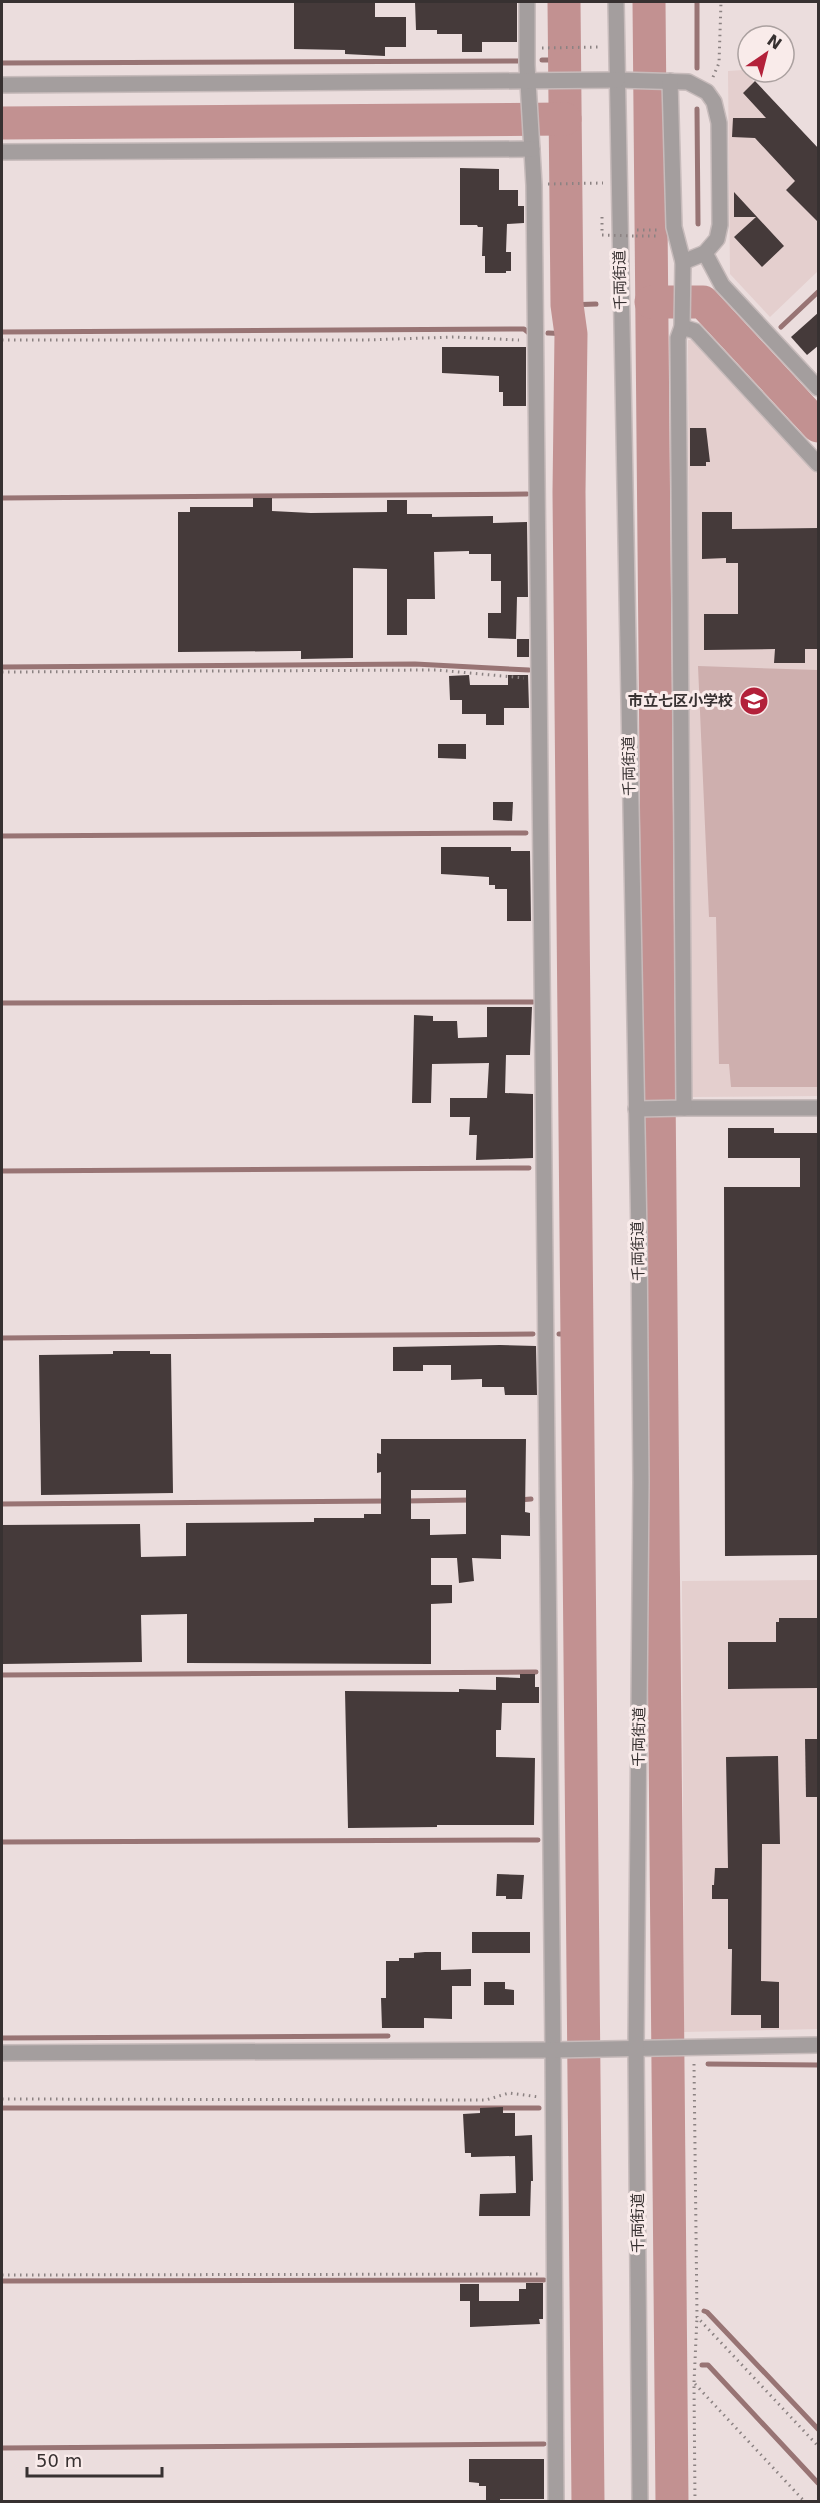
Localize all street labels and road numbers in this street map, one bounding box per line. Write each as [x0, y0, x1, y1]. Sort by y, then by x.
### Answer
street label: 千両街道 [610, 250, 630, 310]
street label: 千両街道 [619, 736, 639, 796]
street label: 千両街道 [628, 1221, 648, 1281]
street label: 千両街道 [629, 1707, 649, 1767]
street label: 千両街道 [629, 2193, 647, 2253]

